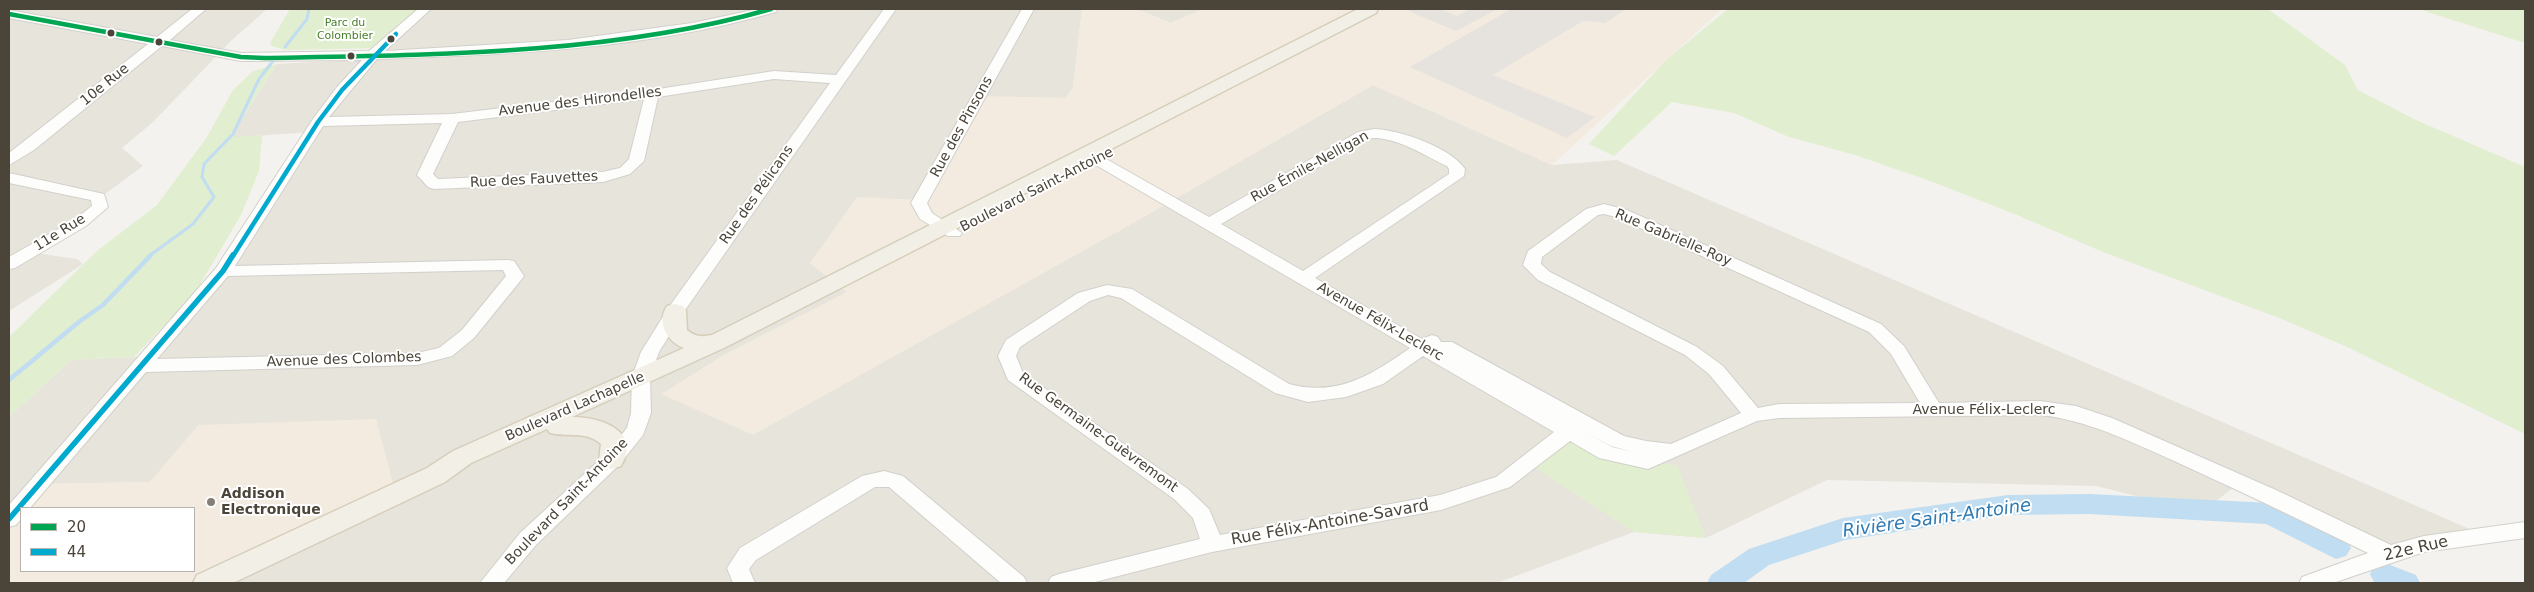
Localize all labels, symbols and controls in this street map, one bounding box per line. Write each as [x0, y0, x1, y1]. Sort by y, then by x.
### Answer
park label: Parc du Colombier [317, 16, 373, 42]
unlabelled marker [106, 28, 116, 38]
unlabelled marker [386, 34, 396, 44]
unlabelled marker [154, 37, 164, 47]
unlabelled marker [346, 51, 356, 61]
street label: 10e Rue [77, 60, 133, 110]
street label: Rue des Pinsons [927, 73, 997, 181]
street label: Avenue des Hirondelles [497, 84, 663, 120]
street label: Rue Émile-Nelligan [1248, 128, 1372, 206]
street label: Rue des Pélicans [717, 142, 797, 248]
street label: Boulevard Saint-Antoine [958, 144, 1116, 236]
street label: Rue des Fauvettes [470, 168, 598, 192]
street label: Rue Gabrielle-Roy [1612, 206, 1734, 270]
street label: 11e Rue [31, 211, 89, 255]
street label: Avenue Félix-Leclerc [1314, 279, 1446, 365]
street label: Avenue des Colombes [266, 349, 422, 371]
street label: Boulevard Lachapelle [503, 369, 647, 445]
street label: Rue Germaine-Guèvremont [1015, 370, 1181, 496]
street label: Avenue Félix-Leclerc [1913, 402, 2055, 418]
street label: Boulevard Saint-Antoine [502, 435, 632, 569]
place label: Addison Electronique [221, 486, 321, 518]
water label: Rivière Saint-Antoine [1841, 495, 2033, 543]
marker: Addison Electronique [205, 496, 217, 508]
street label: Rue Félix-Antoine-Savard [1230, 496, 1430, 550]
legend [20, 507, 195, 572]
text: 20 [67, 518, 86, 536]
street label: 22e Rue [2382, 532, 2450, 566]
text: 44 [67, 543, 86, 561]

